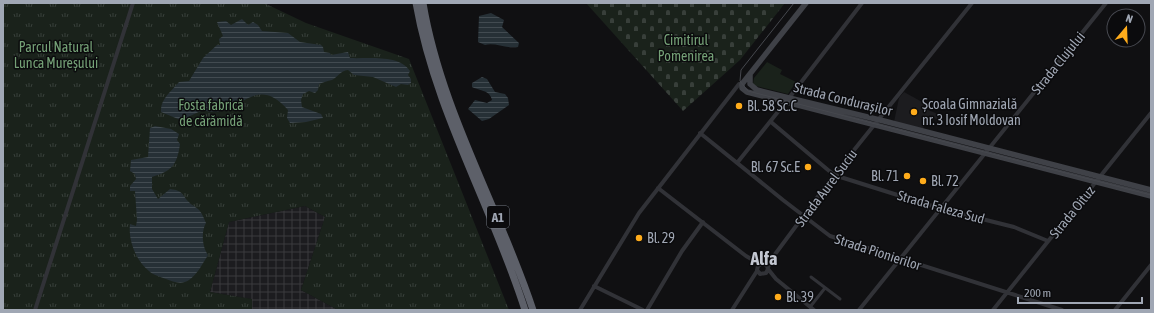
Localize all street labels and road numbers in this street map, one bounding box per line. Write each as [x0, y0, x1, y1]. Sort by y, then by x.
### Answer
street label: Strada Clujului [1028, 29, 1088, 97]
street label: Strada Condurașilor [792, 79, 895, 119]
street label: Strada Aurel Suciu [792, 146, 860, 230]
street label: Strada Oituz [1046, 183, 1098, 241]
street label: Strada Faleza Sud [896, 187, 986, 227]
road number: A1 [487, 206, 509, 228]
street label: Strada Pionierilor [833, 231, 924, 274]

